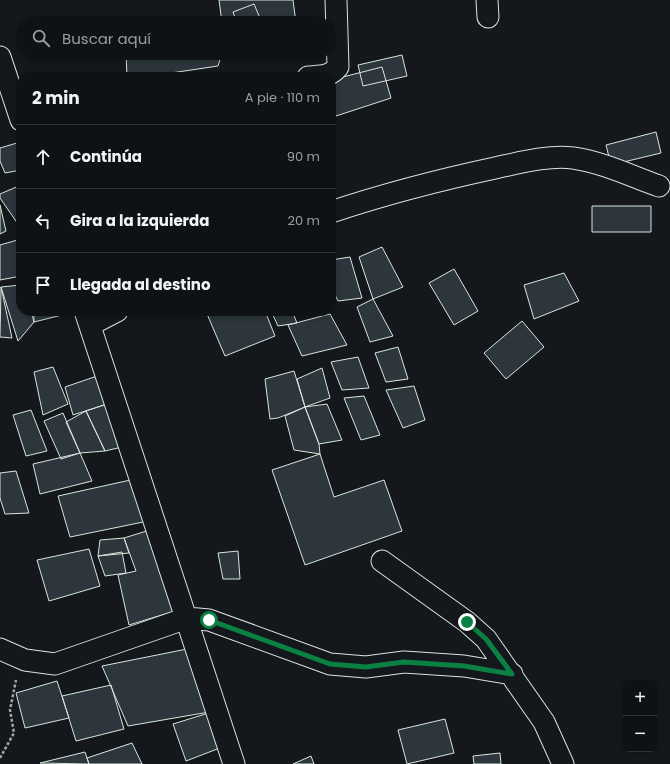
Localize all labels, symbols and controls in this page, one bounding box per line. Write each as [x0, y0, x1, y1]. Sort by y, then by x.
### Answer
search box [16, 16, 336, 60]
icon: search [30, 27, 52, 49]
text: Buscar aquí [62, 28, 151, 49]
text: 2 min [32, 86, 80, 110]
text: A pie · 110 m [245, 88, 320, 107]
icon: ahead [32, 146, 54, 168]
text: Continúa [70, 146, 142, 167]
text: 90 m [287, 147, 320, 166]
icon: left [32, 210, 54, 232]
text: Gira a la izquierda [70, 210, 209, 231]
text: 20 m [287, 211, 320, 230]
icon: arrive [32, 274, 54, 296]
text: Llegada al destino [70, 274, 211, 295]
route start [200, 611, 218, 629]
route end [458, 613, 476, 631]
map controls [622, 680, 658, 752]
button: + [622, 680, 658, 716]
button: − [622, 716, 658, 752]

